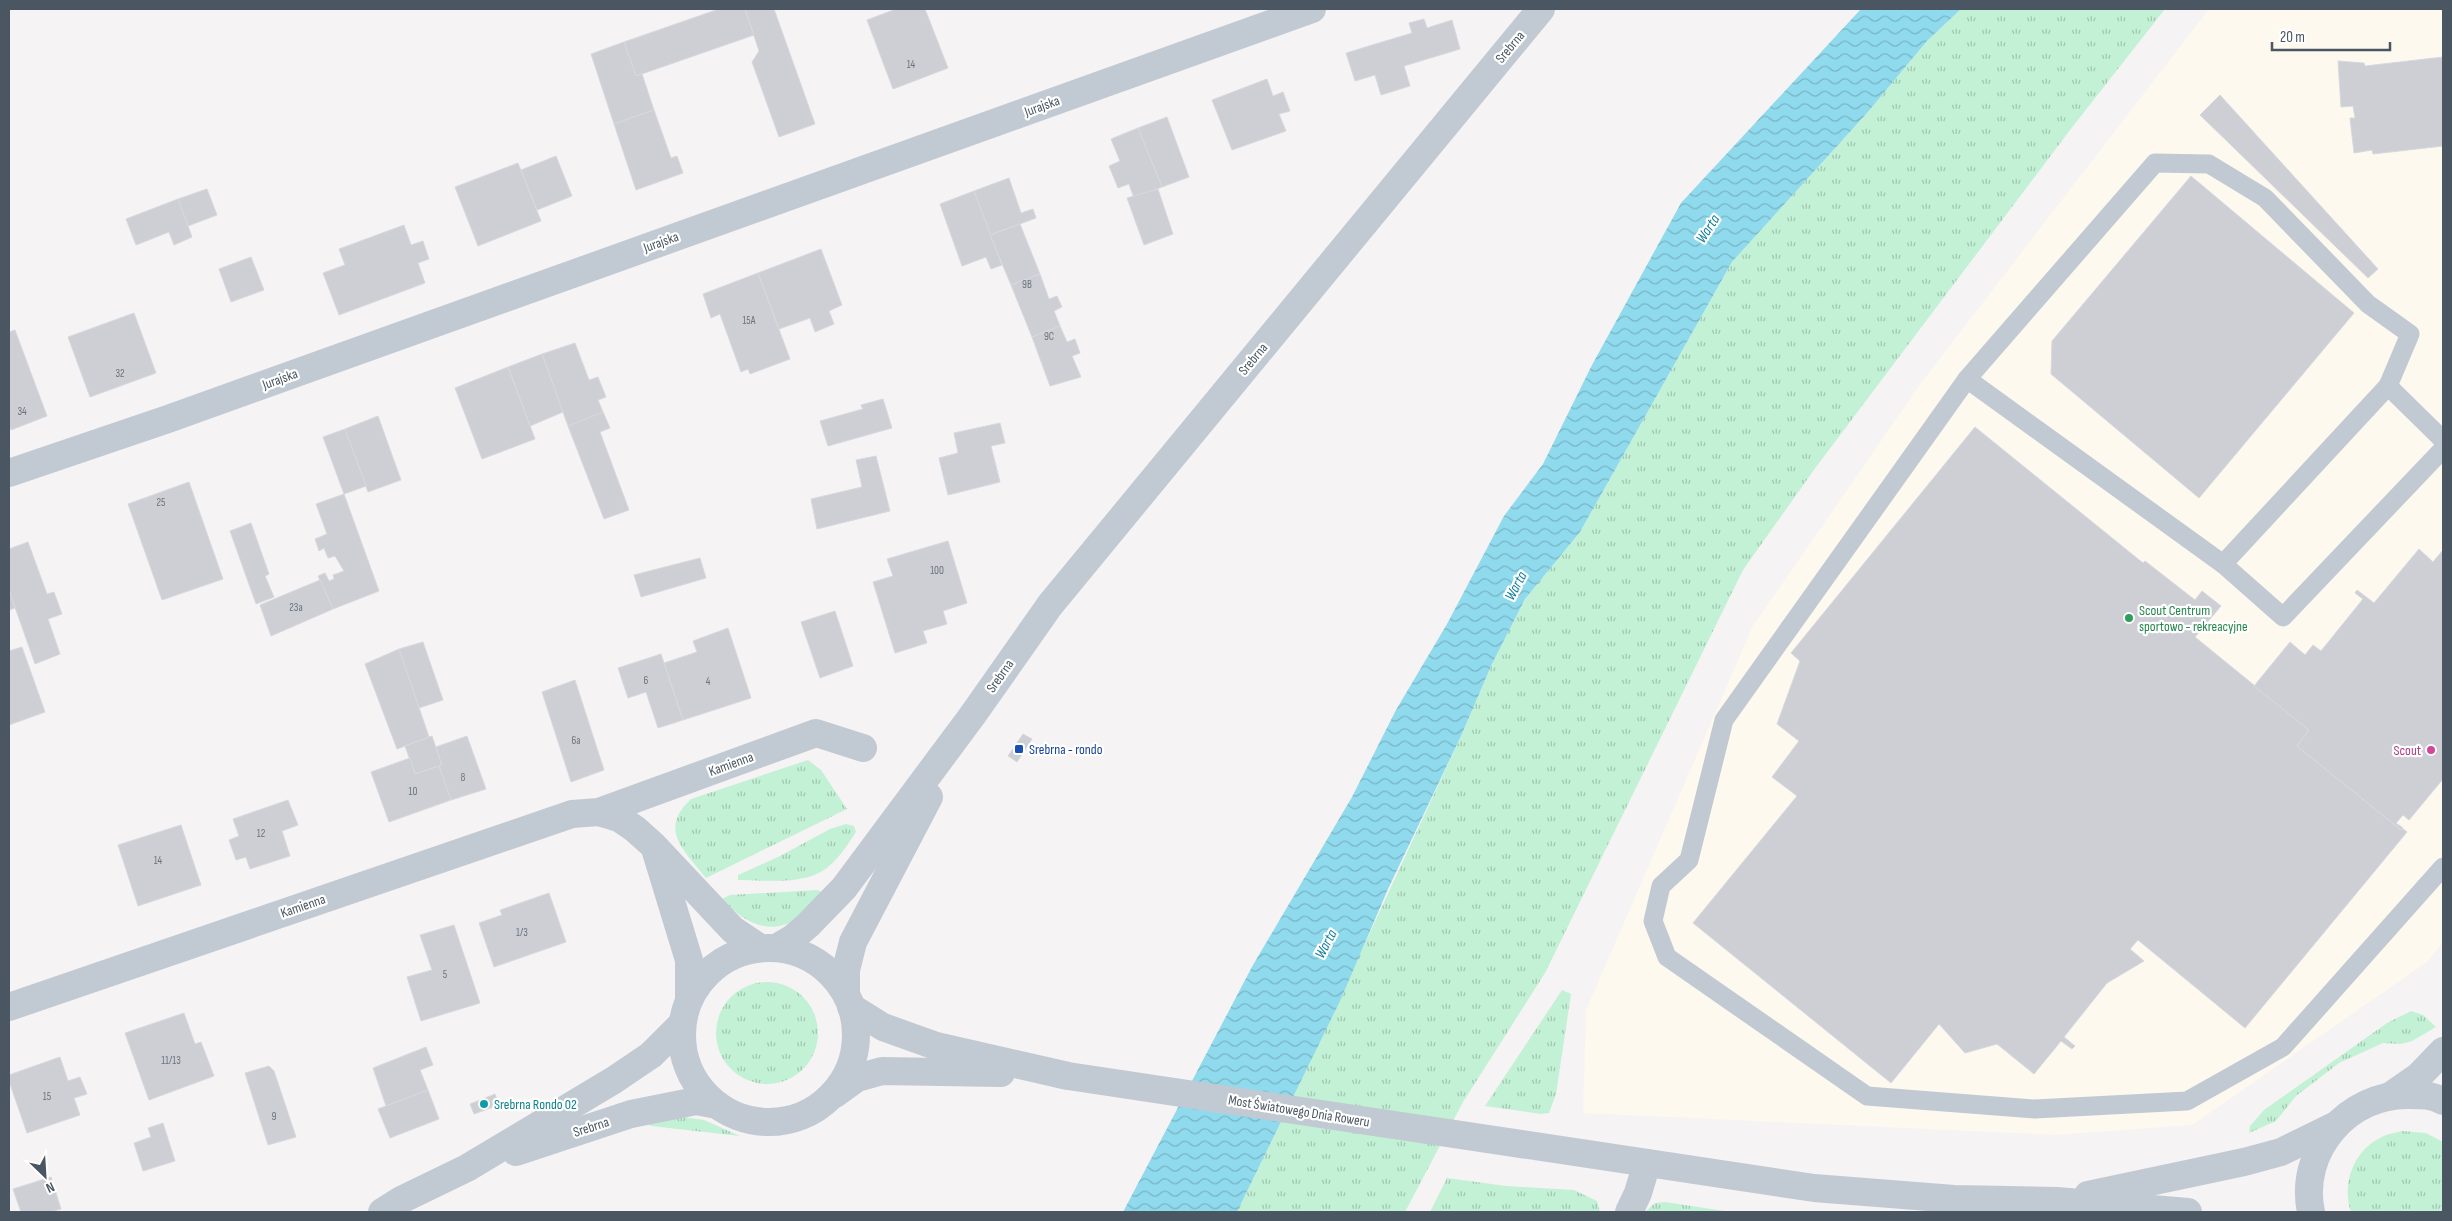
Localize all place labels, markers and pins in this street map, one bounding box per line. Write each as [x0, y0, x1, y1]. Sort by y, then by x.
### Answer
place label: Scout Centrum sportowo - rekreacyjne [2139, 602, 2248, 635]
marker: Scout Centrum sportowo - rekreacyjne [2123, 612, 2135, 624]
place label: Srebrna - rondo [1029, 741, 1103, 758]
place label: Scout [2394, 742, 2421, 759]
marker: Srebrna - rondo [1013, 743, 1025, 755]
marker: Scout [2425, 744, 2437, 756]
place label: Srebrna Rondo 02 [494, 1096, 577, 1113]
marker: Srebrna Rondo 02 [478, 1098, 490, 1110]

